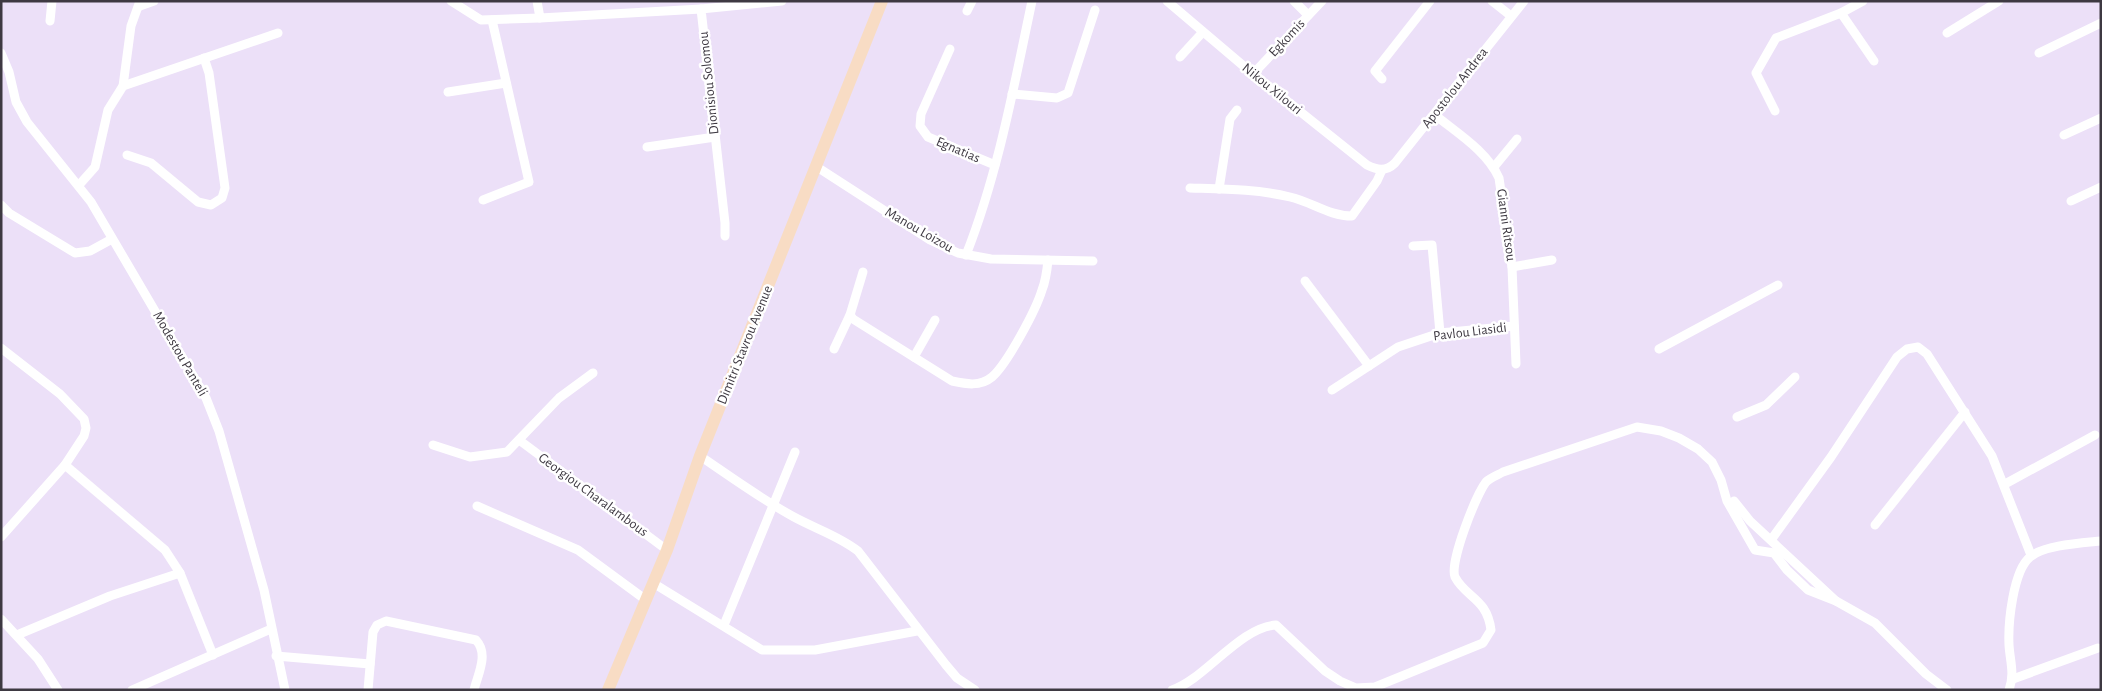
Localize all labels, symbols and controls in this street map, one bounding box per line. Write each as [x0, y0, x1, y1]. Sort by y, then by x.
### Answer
street label: Egkomis [1266, 17, 1308, 59]
street label: Dionisiou Solomou [697, 31, 721, 135]
street label: Apostolou Andrea [1419, 45, 1491, 131]
street label: Nikou Xilouri [1239, 61, 1305, 117]
street label: Egnatias [934, 135, 982, 165]
street label: Gianni Ritsou [1494, 188, 1518, 262]
street label: Manou Loizou [882, 205, 956, 255]
street label: Dimitri Stavrou Avenue [715, 284, 775, 406]
street label: Modestou Panteli [150, 309, 210, 399]
street label: Pavlou Liasidi [1433, 321, 1507, 343]
street label: Georgiou Charalambous [536, 451, 650, 539]

